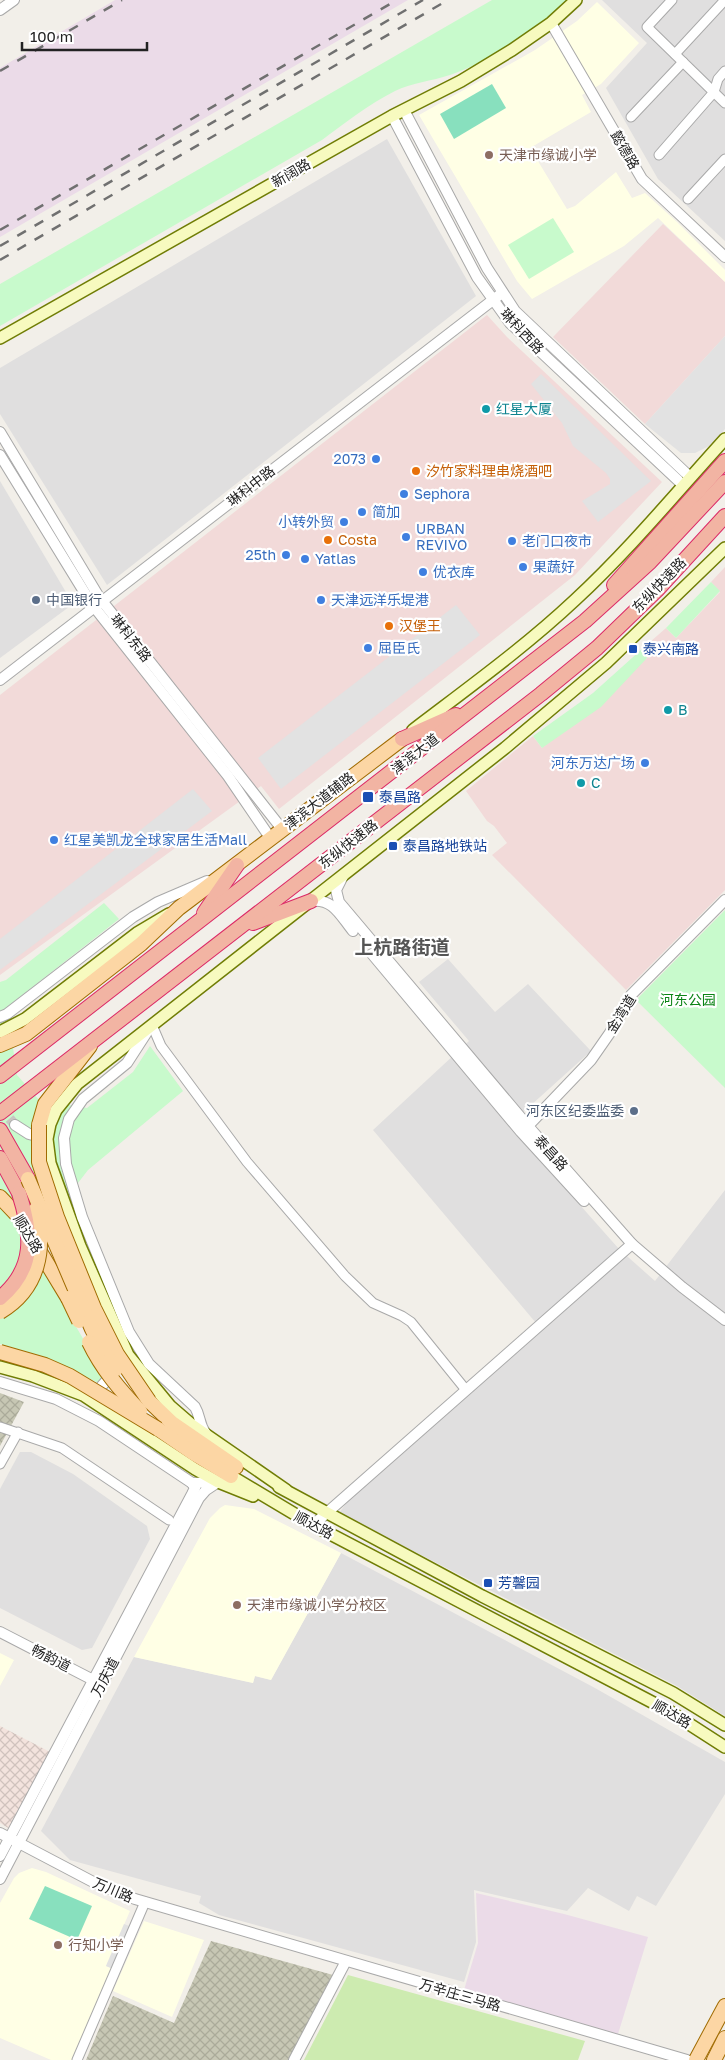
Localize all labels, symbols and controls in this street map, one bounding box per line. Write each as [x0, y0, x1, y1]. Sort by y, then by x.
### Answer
scale bar [22, 20, 148, 52]
text: 100 m [30, 27, 73, 45]
street label: 懿德路 [608, 127, 643, 172]
place label: 天津市缘诚小学 [499, 146, 597, 163]
marker: 天津市缘诚小学 [483, 149, 495, 161]
street label: 新阔路 [268, 155, 313, 190]
street label: 琳科西路 [497, 304, 548, 357]
place label: 红星大厦 [496, 400, 552, 417]
marker: 红星大厦 [480, 403, 492, 415]
place label: 2073 [334, 450, 366, 467]
marker: 2073 [370, 453, 382, 465]
street label: 琳科中路 [223, 462, 278, 510]
place label: 汐竹家料理串烧酒吧 [426, 462, 552, 479]
marker: 汐竹家料理串烧酒吧 [410, 465, 422, 477]
place label: Sephora [414, 485, 470, 502]
marker: Sephora [398, 488, 410, 500]
place label: 简加 [372, 503, 400, 520]
marker: 简加 [356, 506, 368, 518]
place label: 小转外贸 [278, 513, 334, 530]
marker: 小转外贸 [338, 516, 350, 528]
place label: URBAN REVIVO [416, 520, 467, 553]
place label: Costa [338, 531, 377, 548]
marker: URBAN REVIVO [400, 531, 412, 543]
place label: 老门口夜市 [522, 532, 592, 549]
marker: Costa [322, 534, 334, 546]
marker: 老门口夜市 [506, 535, 518, 547]
place label: 25th [246, 546, 276, 563]
marker: 25th [280, 549, 292, 561]
place label: Yatlas [315, 550, 356, 567]
marker: Yatlas [299, 553, 311, 565]
street label: 东纵快速路 [628, 554, 689, 616]
place label: 果蔬好 [533, 558, 575, 575]
marker: 果蔬好 [517, 561, 529, 573]
place label: 优衣库 [433, 563, 475, 580]
marker: 优衣库 [417, 566, 429, 578]
place label: 中国银行 [46, 591, 102, 608]
place label: 天津远洋乐堤港 [331, 591, 429, 608]
marker: 中国银行 [30, 594, 42, 606]
marker: 天津远洋乐堤港 [315, 594, 327, 606]
street label: 琳科东路 [107, 610, 155, 665]
place label: 汉堡王 [399, 617, 441, 634]
marker: 汉堡王 [383, 620, 395, 632]
place label: 屈臣氏 [378, 639, 420, 656]
place label: 泰兴南路 [643, 640, 699, 657]
marker: 屈臣氏 [362, 642, 374, 654]
marker: 泰兴南路 [627, 643, 639, 655]
place label: B [678, 701, 687, 718]
marker: B [662, 704, 674, 716]
street label: 津滨大道 [387, 730, 442, 778]
place label: 河东万达广场 [551, 754, 635, 771]
marker: 河东万达广场 [639, 757, 651, 769]
street label: 津滨大道辅路 [280, 768, 357, 833]
place label: C [591, 774, 601, 791]
marker: C [575, 777, 587, 789]
place label: 泰昌路 [379, 788, 421, 805]
marker: 泰昌路 [361, 790, 375, 804]
street label: 东纵快速路 [315, 815, 381, 872]
place label: 红星美凯龙全球家居生活Mall [64, 831, 247, 848]
marker: 红星美凯龙全球家居生活Mall [48, 834, 60, 846]
place label: 泰昌路地铁站 [403, 837, 487, 854]
marker: 泰昌路地铁站 [387, 840, 399, 852]
district label: 上杭路街道 [354, 935, 450, 958]
street label: 金湾道 [602, 991, 639, 1036]
park label: 河东公园 [660, 991, 716, 1008]
place label: 河东区纪委监委 [526, 1102, 624, 1119]
marker: 河东区纪委监委 [628, 1105, 640, 1117]
street label: 泰昌路 [531, 1131, 572, 1174]
street label: 顺达路 [10, 1211, 47, 1256]
street label: 顺达路 [292, 1507, 337, 1542]
place label: 芳馨园 [498, 1574, 540, 1591]
marker: 芳馨园 [482, 1577, 494, 1589]
place label: 天津市缘诚小学分校区 [247, 1596, 387, 1613]
marker: 天津市缘诚小学分校区 [231, 1599, 243, 1611]
street label: 畅韵道 [29, 1640, 74, 1675]
street label: 万庆道 [87, 1654, 122, 1699]
street label: 顺达路 [650, 1696, 695, 1731]
street label: 万川路 [91, 1874, 136, 1906]
place label: 行知小学 [68, 1936, 124, 1953]
marker: 行知小学 [52, 1939, 64, 1951]
street label: 万辛庄三马路 [417, 1975, 503, 2014]

